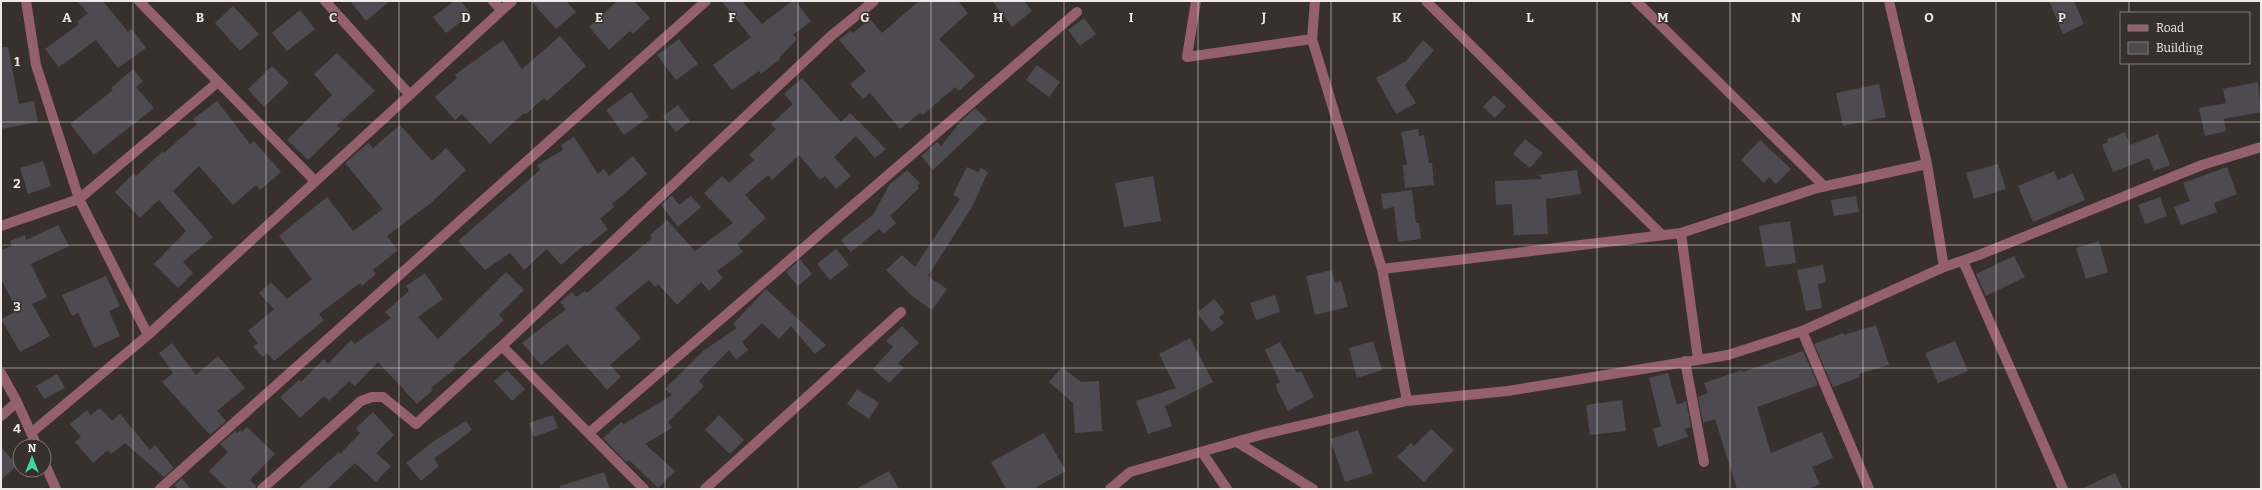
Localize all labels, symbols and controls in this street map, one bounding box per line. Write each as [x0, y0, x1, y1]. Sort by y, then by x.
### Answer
text: A [62, 10, 72, 25]
text: B [196, 10, 204, 25]
text: C [329, 10, 337, 25]
text: D [461, 10, 471, 25]
text: E [595, 10, 603, 25]
text: F [728, 10, 736, 25]
text: G [860, 10, 870, 25]
text: H [993, 10, 1003, 25]
text: I [1129, 10, 1134, 25]
text: J [1261, 10, 1267, 25]
text: K [1392, 10, 1402, 25]
text: L [1526, 10, 1534, 25]
text: M [1657, 10, 1669, 25]
text: N [1791, 10, 1801, 25]
text: O [1924, 10, 1934, 25]
text: P [2058, 10, 2066, 25]
legend [2120, 12, 2250, 64]
text: Road [2156, 21, 2184, 35]
text: Building [2156, 41, 2203, 55]
text: 1 [14, 54, 20, 69]
text: 2 [13, 176, 21, 191]
text: 3 [13, 299, 21, 314]
text: 4 [13, 421, 21, 436]
north arrow [12, 438, 52, 478]
text: N [28, 442, 37, 455]

